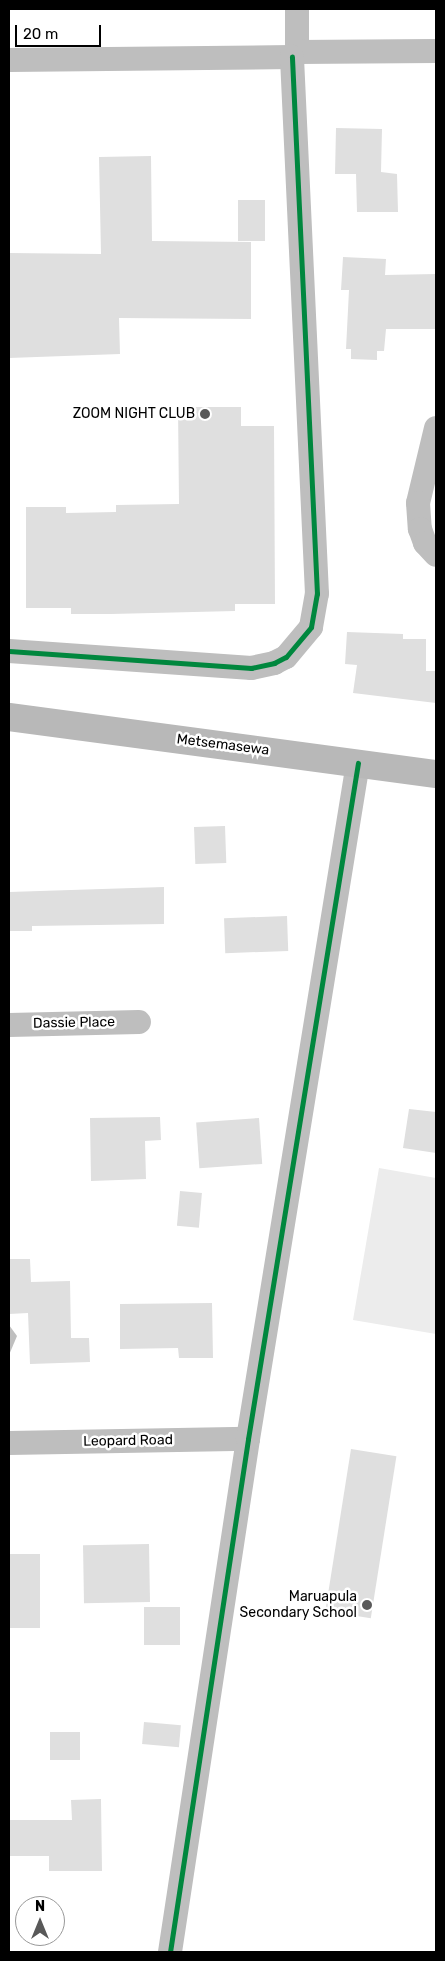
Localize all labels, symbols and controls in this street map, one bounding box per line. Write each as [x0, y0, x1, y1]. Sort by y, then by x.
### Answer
scale bar [18, 15, 104, 47]
text: 20 m [23, 25, 58, 43]
place label: ZOOM NIGHT CLUB [72, 406, 195, 422]
marker: ZOOM NIGHT CLUB [199, 408, 211, 420]
street label: Metsemasewa [176, 731, 270, 759]
street label: Dassie Place [33, 1014, 115, 1032]
street label: Leopard Road [83, 1432, 173, 1450]
place label: Maruapula Secondary School [239, 1589, 357, 1621]
marker: Maruapula Secondary School [361, 1599, 373, 1611]
north arrow [15, 1896, 65, 1946]
text: N [35, 1898, 45, 1915]

